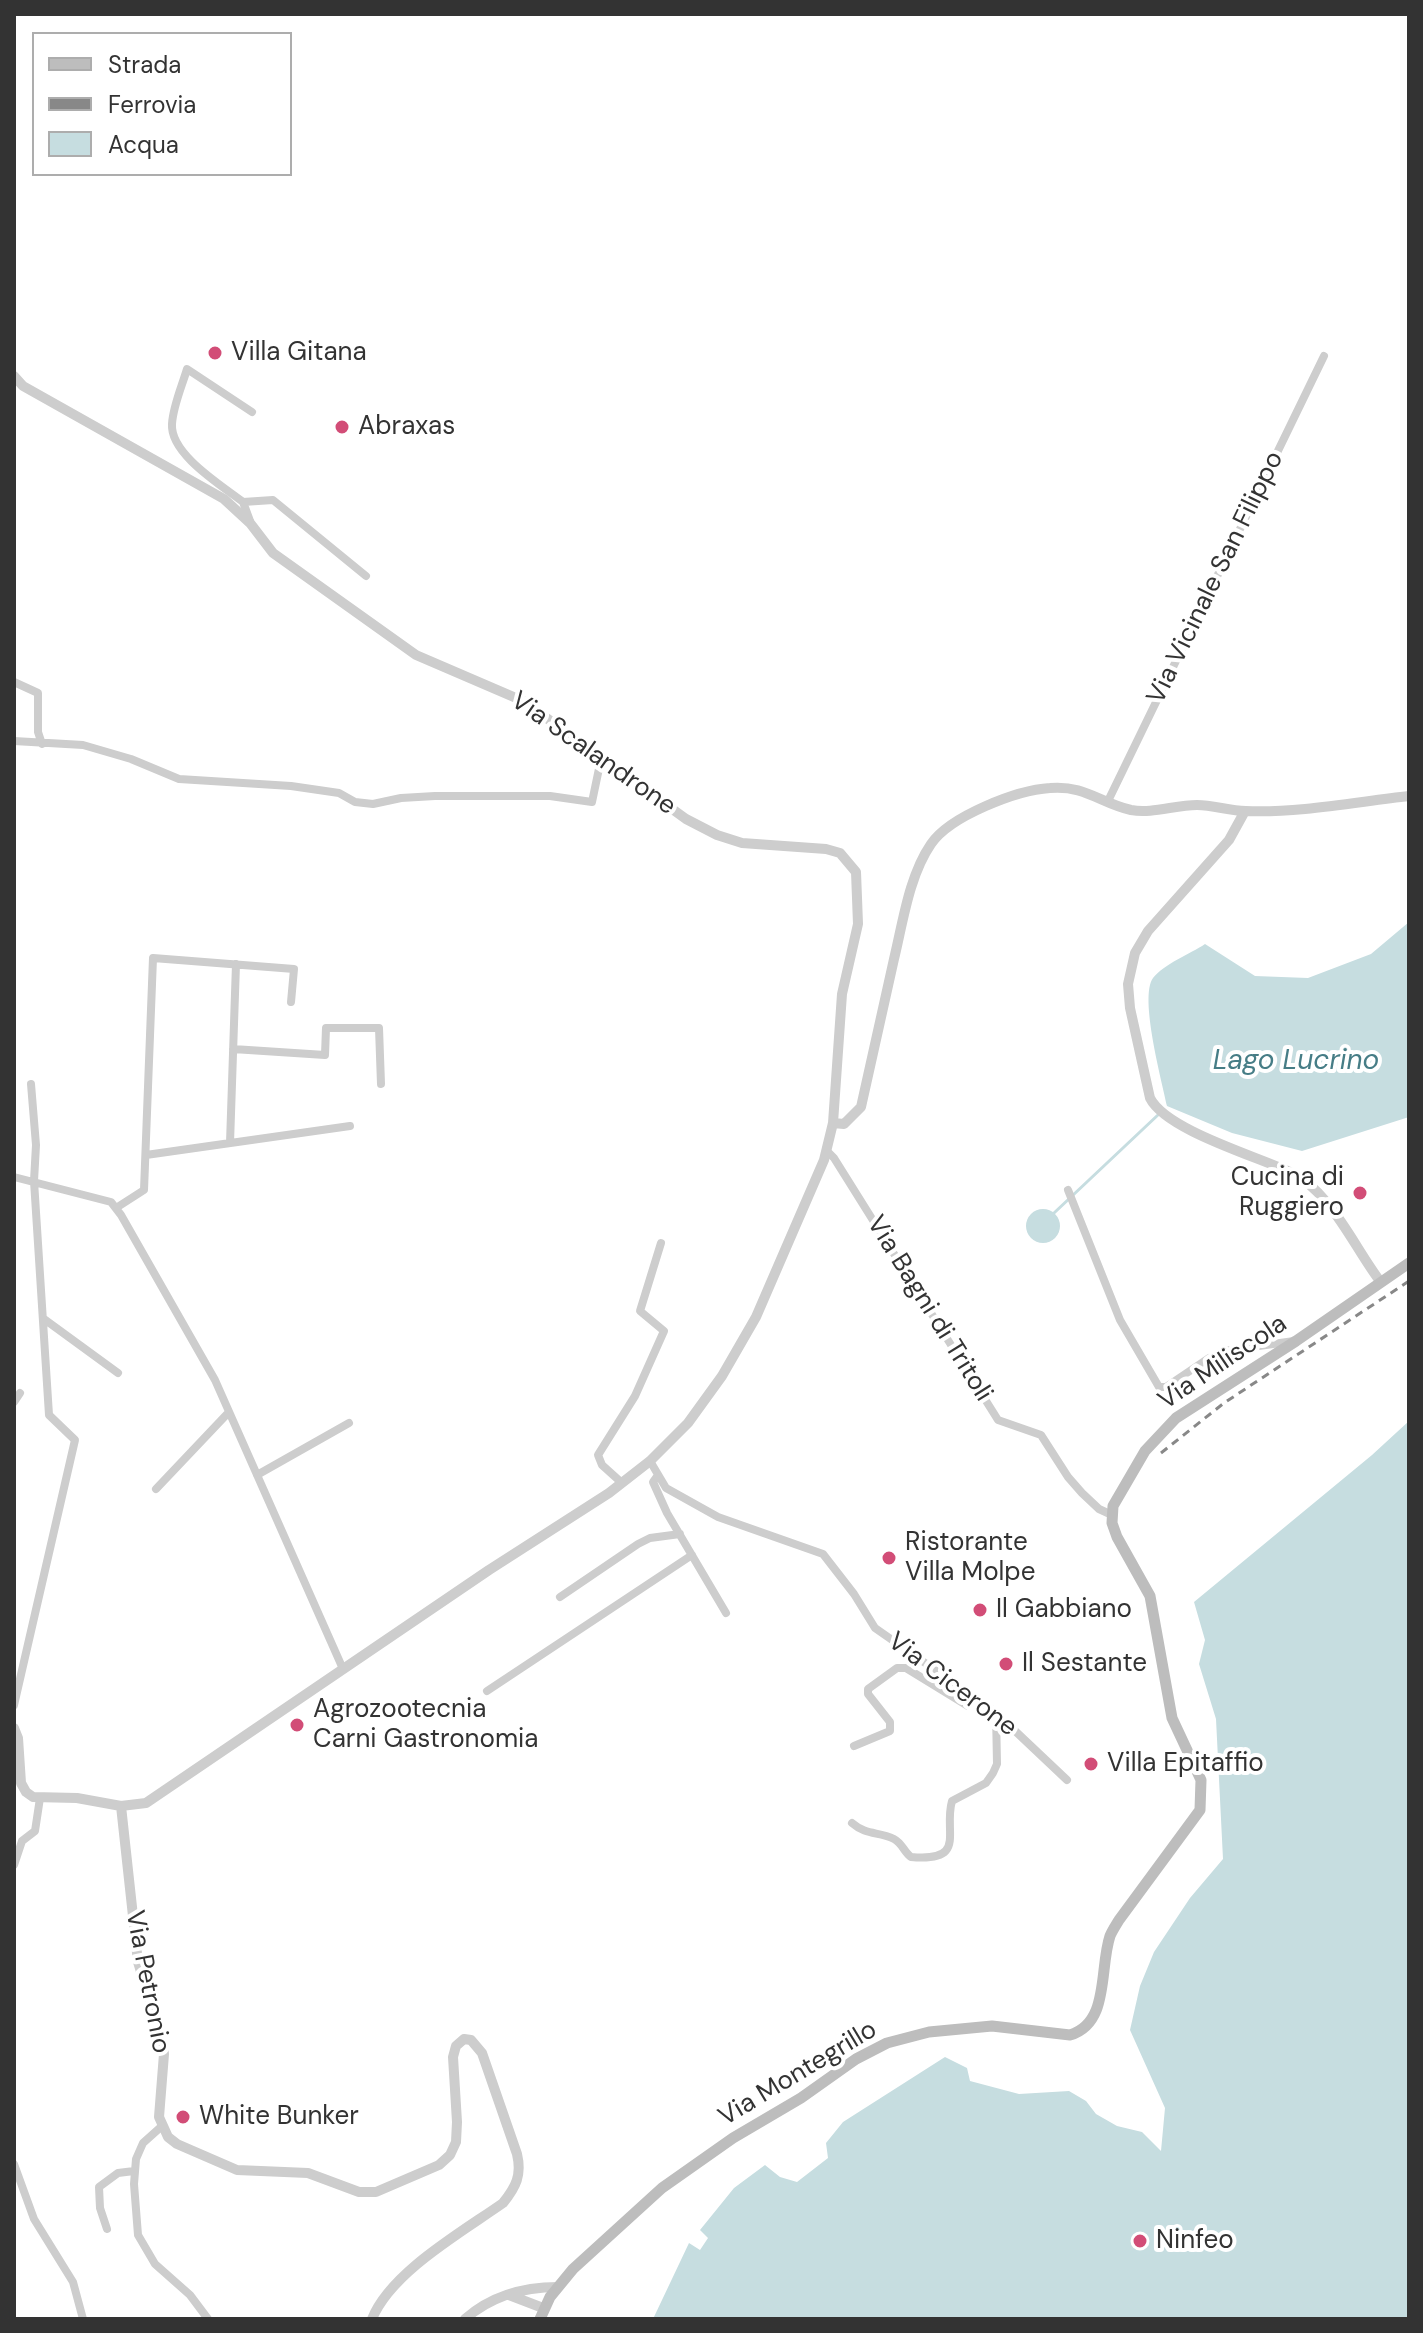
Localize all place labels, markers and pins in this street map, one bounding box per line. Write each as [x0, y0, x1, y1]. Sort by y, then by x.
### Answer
place label: Villa Gitana [231, 337, 367, 369]
marker: Villa Gitana [206, 344, 224, 362]
place label: Abraxas [358, 411, 455, 443]
marker: Abraxas [333, 418, 351, 436]
place label: Cucina di Ruggiero [1231, 1162, 1344, 1224]
marker: Cucina di Ruggiero [1351, 1184, 1369, 1202]
place label: Ristorante Villa Molpe [905, 1527, 1035, 1588]
marker: Ristorante Villa Molpe [880, 1549, 898, 1567]
place label: Il Gabbiano [996, 1594, 1132, 1626]
marker: Il Gabbiano [971, 1601, 989, 1619]
place label: Il Sestante [1022, 1648, 1147, 1680]
marker: Il Sestante [997, 1655, 1015, 1673]
place label: Agrozootecnia Carni Gastronomia [313, 1694, 538, 1756]
marker: Agrozootecnia Carni Gastronomia [288, 1716, 306, 1734]
place label: Villa Epitaffio [1107, 1748, 1264, 1780]
marker: Villa Epitaffio [1082, 1755, 1100, 1773]
place label: White Bunker [199, 2101, 359, 2133]
marker: White Bunker [174, 2108, 192, 2126]
place label: Ninfeo [1156, 2225, 1234, 2257]
marker: Ninfeo [1131, 2232, 1149, 2250]

